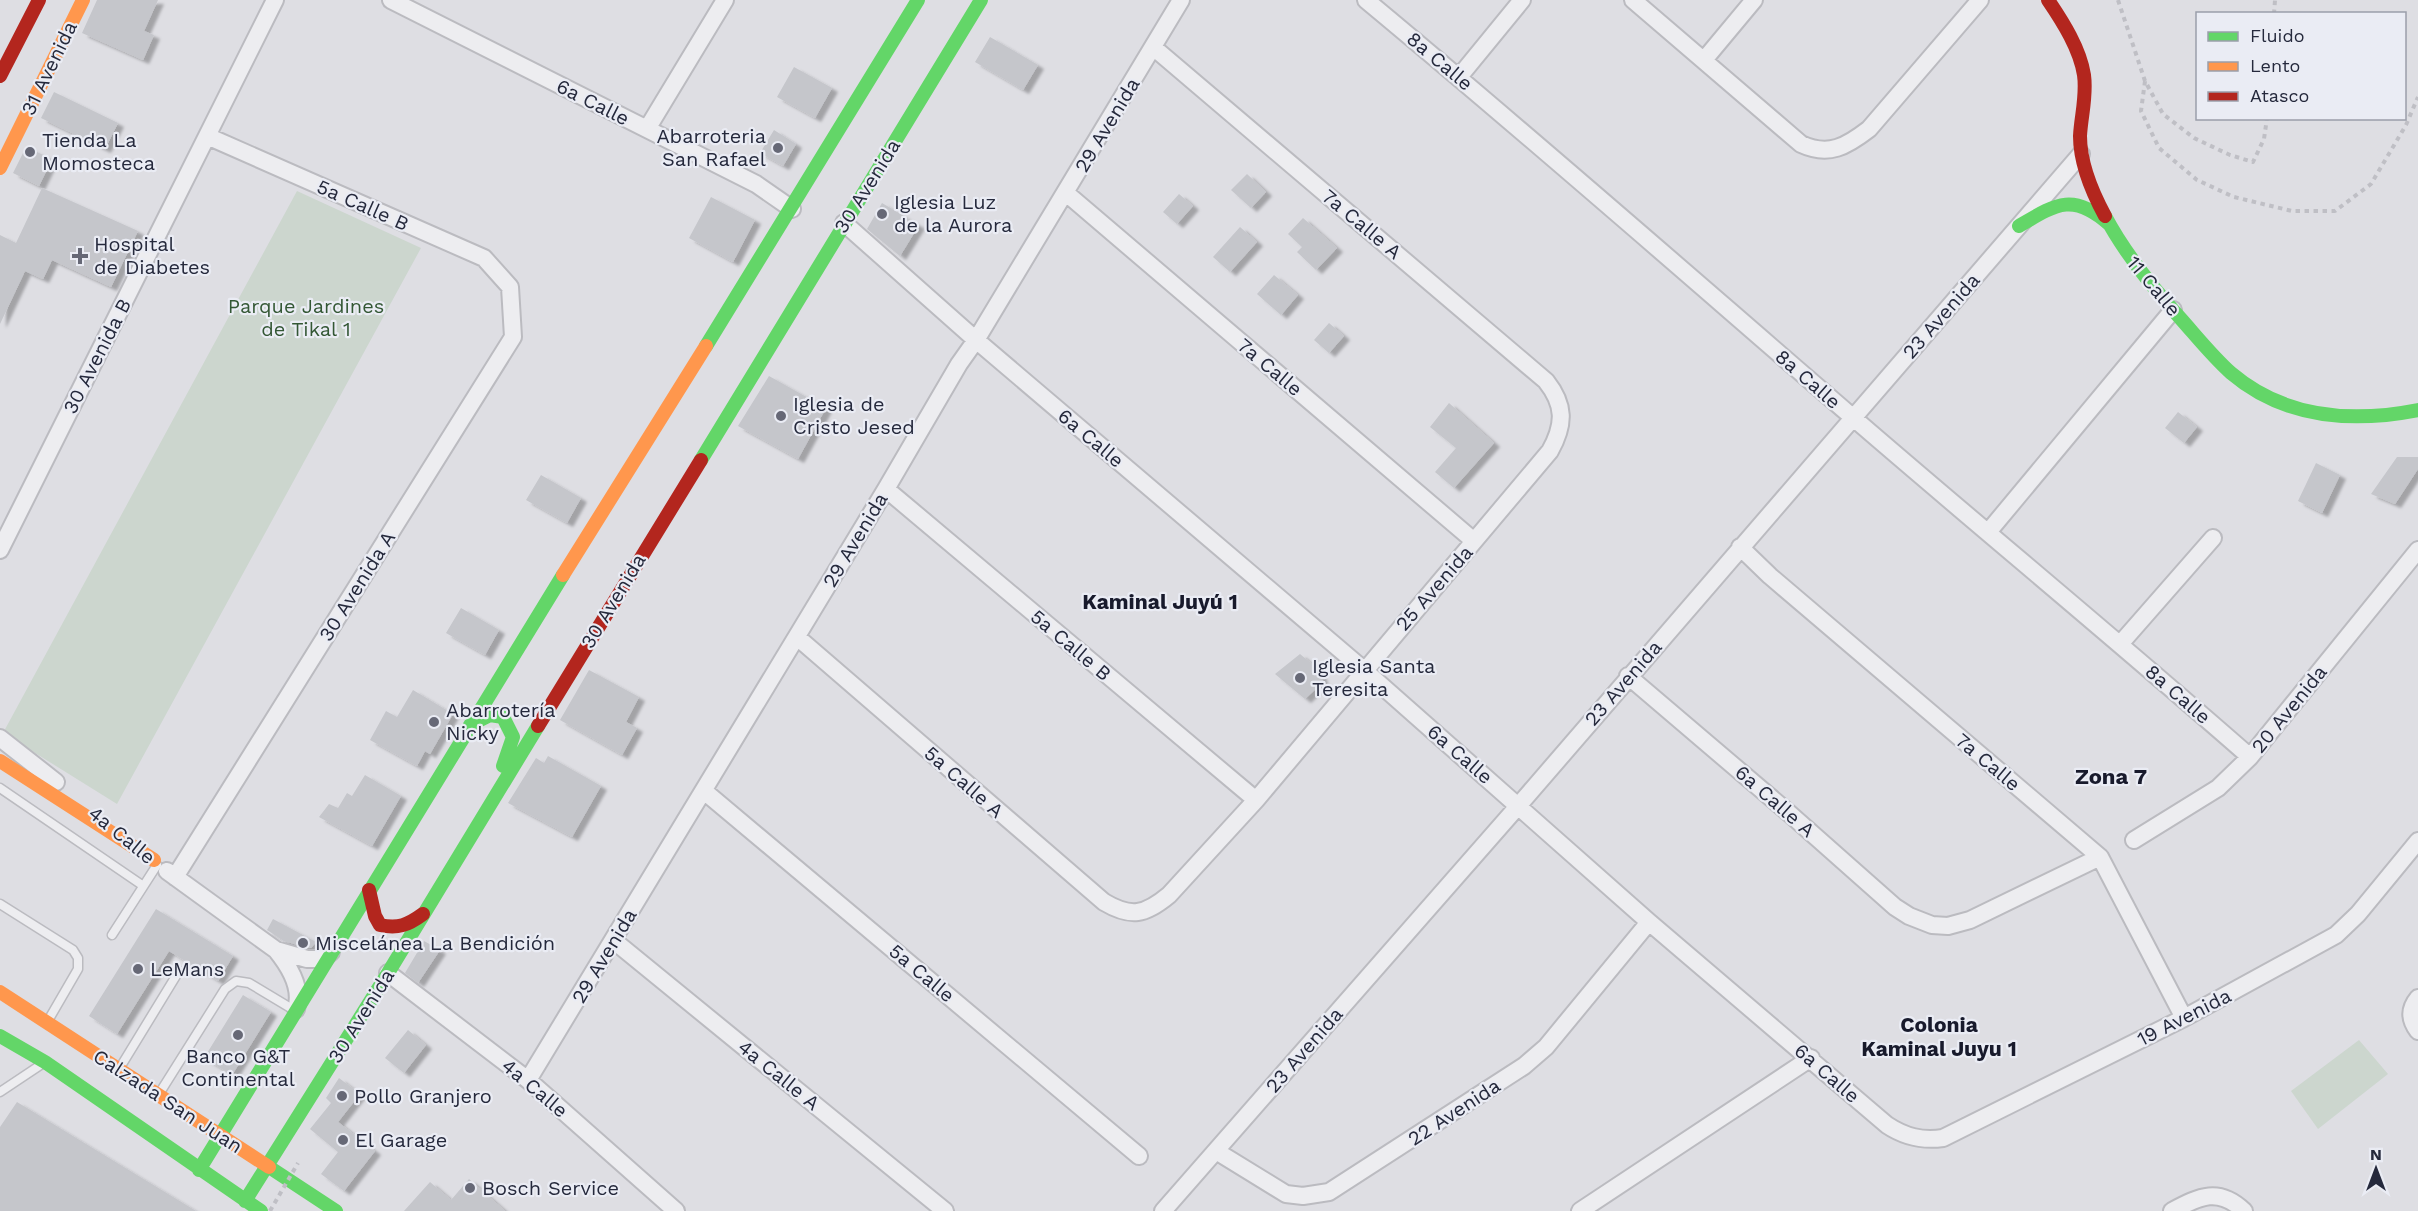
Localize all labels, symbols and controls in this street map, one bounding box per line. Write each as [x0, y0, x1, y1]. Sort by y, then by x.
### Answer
legend [2196, 12, 2406, 120]
street label: 31 Avenida [16, 17, 82, 119]
text: Fluido [2250, 25, 2304, 46]
street label: 8a Calle [1402, 26, 1478, 96]
text: Lento [2250, 55, 2300, 76]
street label: 6a Calle [553, 73, 633, 131]
street label: 29 Avenida [1069, 73, 1145, 177]
text: Atasco [2250, 85, 2309, 106]
place label: Abarroteria San Rafael [656, 124, 766, 171]
place label: Tienda La Momosteca [42, 128, 155, 175]
street label: 30 Avenida [829, 135, 905, 237]
marker: Abarroteria San Rafael [771, 141, 785, 155]
marker: Tienda La Momosteca [23, 145, 37, 159]
street label: 5a Calle B [313, 174, 413, 236]
street label: 7a Calle A [1317, 184, 1407, 264]
place label: Iglesia Luz de la Aurora [894, 190, 1012, 237]
marker: Iglesia Luz de la Aurora [875, 207, 889, 221]
place label: Hospital de Diabetes [94, 232, 210, 279]
marker: Hospital de Diabetes [71, 247, 89, 265]
street label: 11 Calle [2122, 251, 2186, 321]
street label: 23 Avenida [1897, 268, 1985, 364]
park label: Parque Jardines de Tikal 1 [228, 294, 384, 341]
street label: 30 Avenida B [58, 295, 136, 417]
street label: 7a Calle [1233, 333, 1307, 401]
street label: 8a Calle [1770, 344, 1846, 414]
place label: Iglesia de Cristo Jesed [793, 392, 915, 439]
street label: 6a Calle [1053, 404, 1129, 472]
marker: Iglesia de Cristo Jesed [774, 409, 788, 423]
street label: 29 Avenida [817, 488, 893, 592]
street label: 30 Avenida A [314, 527, 400, 645]
street label: 25 Avenida [1390, 540, 1478, 636]
street label: 30 Avenida [575, 549, 651, 653]
district label: Kaminal Juyú 1 [1082, 589, 1238, 614]
street label: 5a Calle B [1026, 604, 1116, 686]
street label: 23 Avenida [1579, 635, 1667, 731]
place label: Iglesia Santa Teresita [1312, 654, 1435, 701]
street label: 8a Calle [2140, 659, 2216, 729]
street label: 20 Avenida [2246, 660, 2332, 758]
marker: Iglesia Santa Teresita [1293, 671, 1307, 685]
place label: Abarrotería Nicky [446, 698, 556, 745]
marker: Abarrotería Nicky [427, 715, 441, 729]
street label: 6a Calle [1422, 719, 1498, 789]
street label: 7a Calle [1951, 728, 2025, 796]
street label: 5a Calle A [919, 741, 1009, 823]
street label: 6a Calle A [1730, 760, 1820, 842]
district label: Zona 7 [2075, 764, 2147, 789]
street label: 4a Calle [84, 801, 160, 869]
street label: 29 Avenida [566, 904, 642, 1008]
place label: Miscelánea La Bendición [315, 931, 555, 955]
marker: Miscelánea La Bendición [296, 936, 310, 950]
street label: 5a Calle [884, 939, 960, 1007]
place label: LeMans [150, 957, 224, 981]
marker: LeMans [131, 962, 145, 976]
street label: 30 Avenida [323, 965, 399, 1067]
street label: 19 Avenida [2133, 983, 2235, 1051]
street label: 23 Avenida [1260, 1002, 1348, 1098]
district label: Colonia Kaminal Juyu 1 [1861, 1012, 2017, 1061]
marker: Banco G&T Continental [231, 1028, 245, 1042]
street label: 4a Calle A [733, 1035, 825, 1115]
street label: 6a Calle [1789, 1038, 1865, 1108]
street label: Calzada San Juan [89, 1044, 247, 1158]
place label: Banco G&T Continental [181, 1044, 295, 1091]
street label: 4a Calle [497, 1054, 573, 1122]
street label: 22 Avenida [1403, 1073, 1505, 1151]
place label: Pollo Granjero [354, 1084, 492, 1108]
marker: Pollo Granjero [335, 1089, 349, 1103]
place label: El Garage [355, 1128, 447, 1152]
marker: El Garage [336, 1133, 350, 1147]
north arrow [2346, 1139, 2406, 1199]
text: N [2370, 1145, 2382, 1164]
place label: Bosch Service [482, 1176, 619, 1200]
marker: Bosch Service [463, 1181, 477, 1195]

